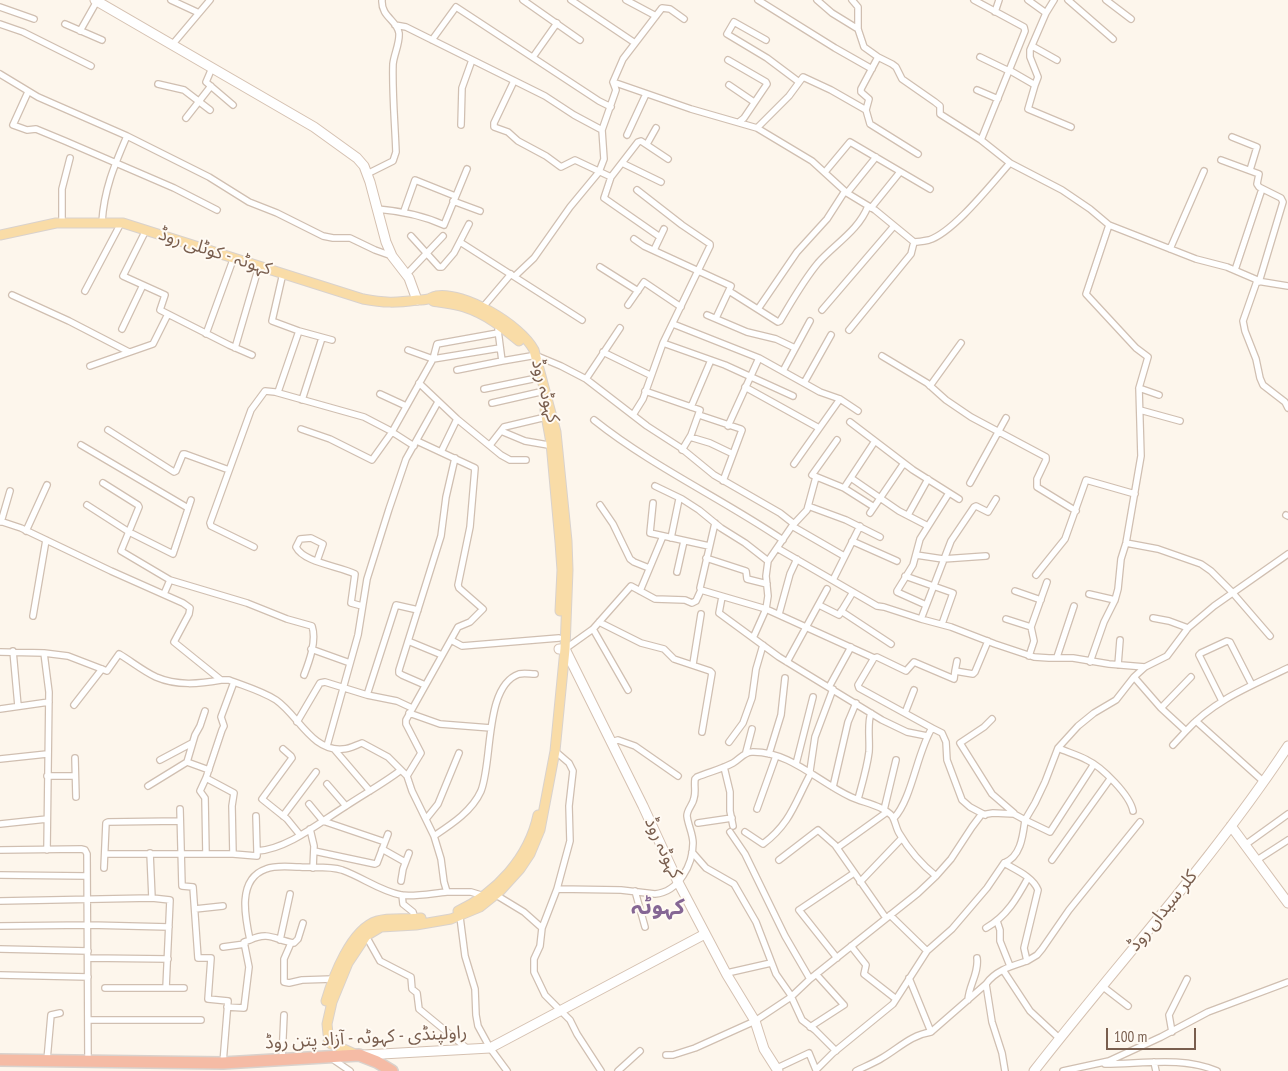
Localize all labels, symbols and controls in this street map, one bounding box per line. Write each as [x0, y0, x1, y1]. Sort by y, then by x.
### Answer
street label: کہوٹہ - کوٹلی روڈ [156, 224, 274, 280]
street label: کہوٹہ روڈ [526, 357, 564, 425]
street label: کہوٹہ روڈ [640, 814, 686, 882]
street label: کلر سیداں روڈ [1124, 866, 1202, 956]
district label: کہوٹہ [631, 895, 685, 921]
scale bar [1108, 1018, 1198, 1050]
street label: راولپنڈی - کہوٹہ - آزاد پتن روڈ [264, 1022, 468, 1054]
text: 100 m [1114, 1027, 1147, 1046]

